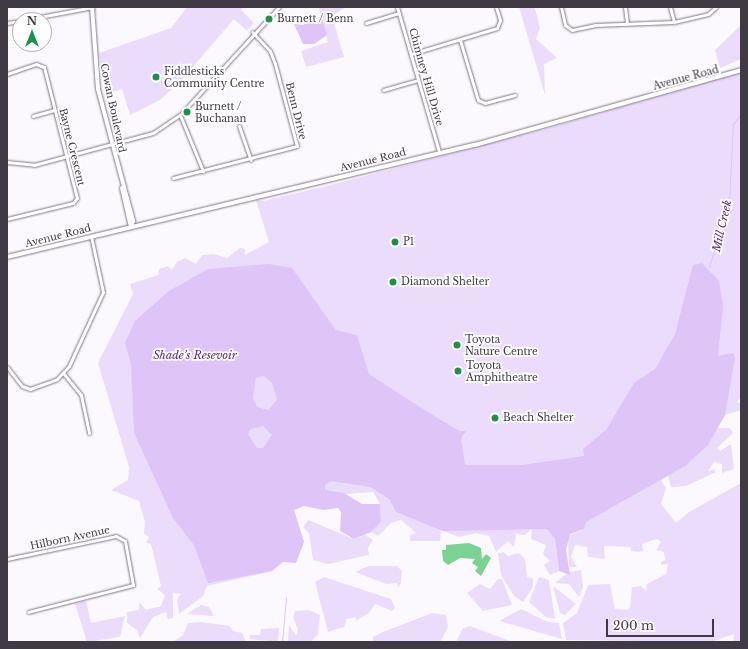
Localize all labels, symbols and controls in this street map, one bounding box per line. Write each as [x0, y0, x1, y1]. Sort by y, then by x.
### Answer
north arrow [12, 12, 52, 52]
place label: Burnett / Benn [277, 13, 354, 25]
text: N [27, 14, 37, 28]
marker: Burnett / Benn [264, 14, 274, 24]
street label: Chimney Hill Drive [406, 27, 446, 127]
street label: Cowan Boulevard [98, 62, 128, 154]
street label: Avenue Road [652, 63, 720, 93]
place label: Fiddlesticks Community Centre [164, 65, 265, 88]
marker: Fiddlesticks Community Centre [151, 72, 161, 82]
street label: Benn Drive [283, 81, 309, 141]
place label: Burnett / Buchanan [195, 100, 246, 124]
street label: Bayne Crescent [57, 107, 87, 187]
marker: Burnett / Buchanan [182, 107, 192, 117]
street label: Avenue Road [339, 146, 407, 174]
water label: Mill Creek [710, 199, 734, 253]
street label: Avenue Road [24, 222, 92, 250]
place label: P1 [403, 236, 414, 248]
marker: P1 [390, 237, 400, 247]
place label: Diamond Shelter [401, 276, 489, 288]
marker: Diamond Shelter [388, 277, 398, 287]
place label: Toyota Nature Centre [465, 333, 538, 356]
marker: Toyota Nature Centre [452, 340, 462, 350]
water label: Shade’s Resevoir [153, 348, 237, 362]
place label: Toyota Amphitheatre [466, 359, 538, 382]
marker: Toyota Amphitheatre [453, 366, 463, 376]
place label: Beach Shelter [503, 412, 574, 424]
marker: Beach Shelter [490, 413, 500, 423]
street label: Hilborn Avenue [29, 524, 111, 552]
scale bar [608, 611, 716, 637]
text: 200 m [613, 618, 654, 633]

